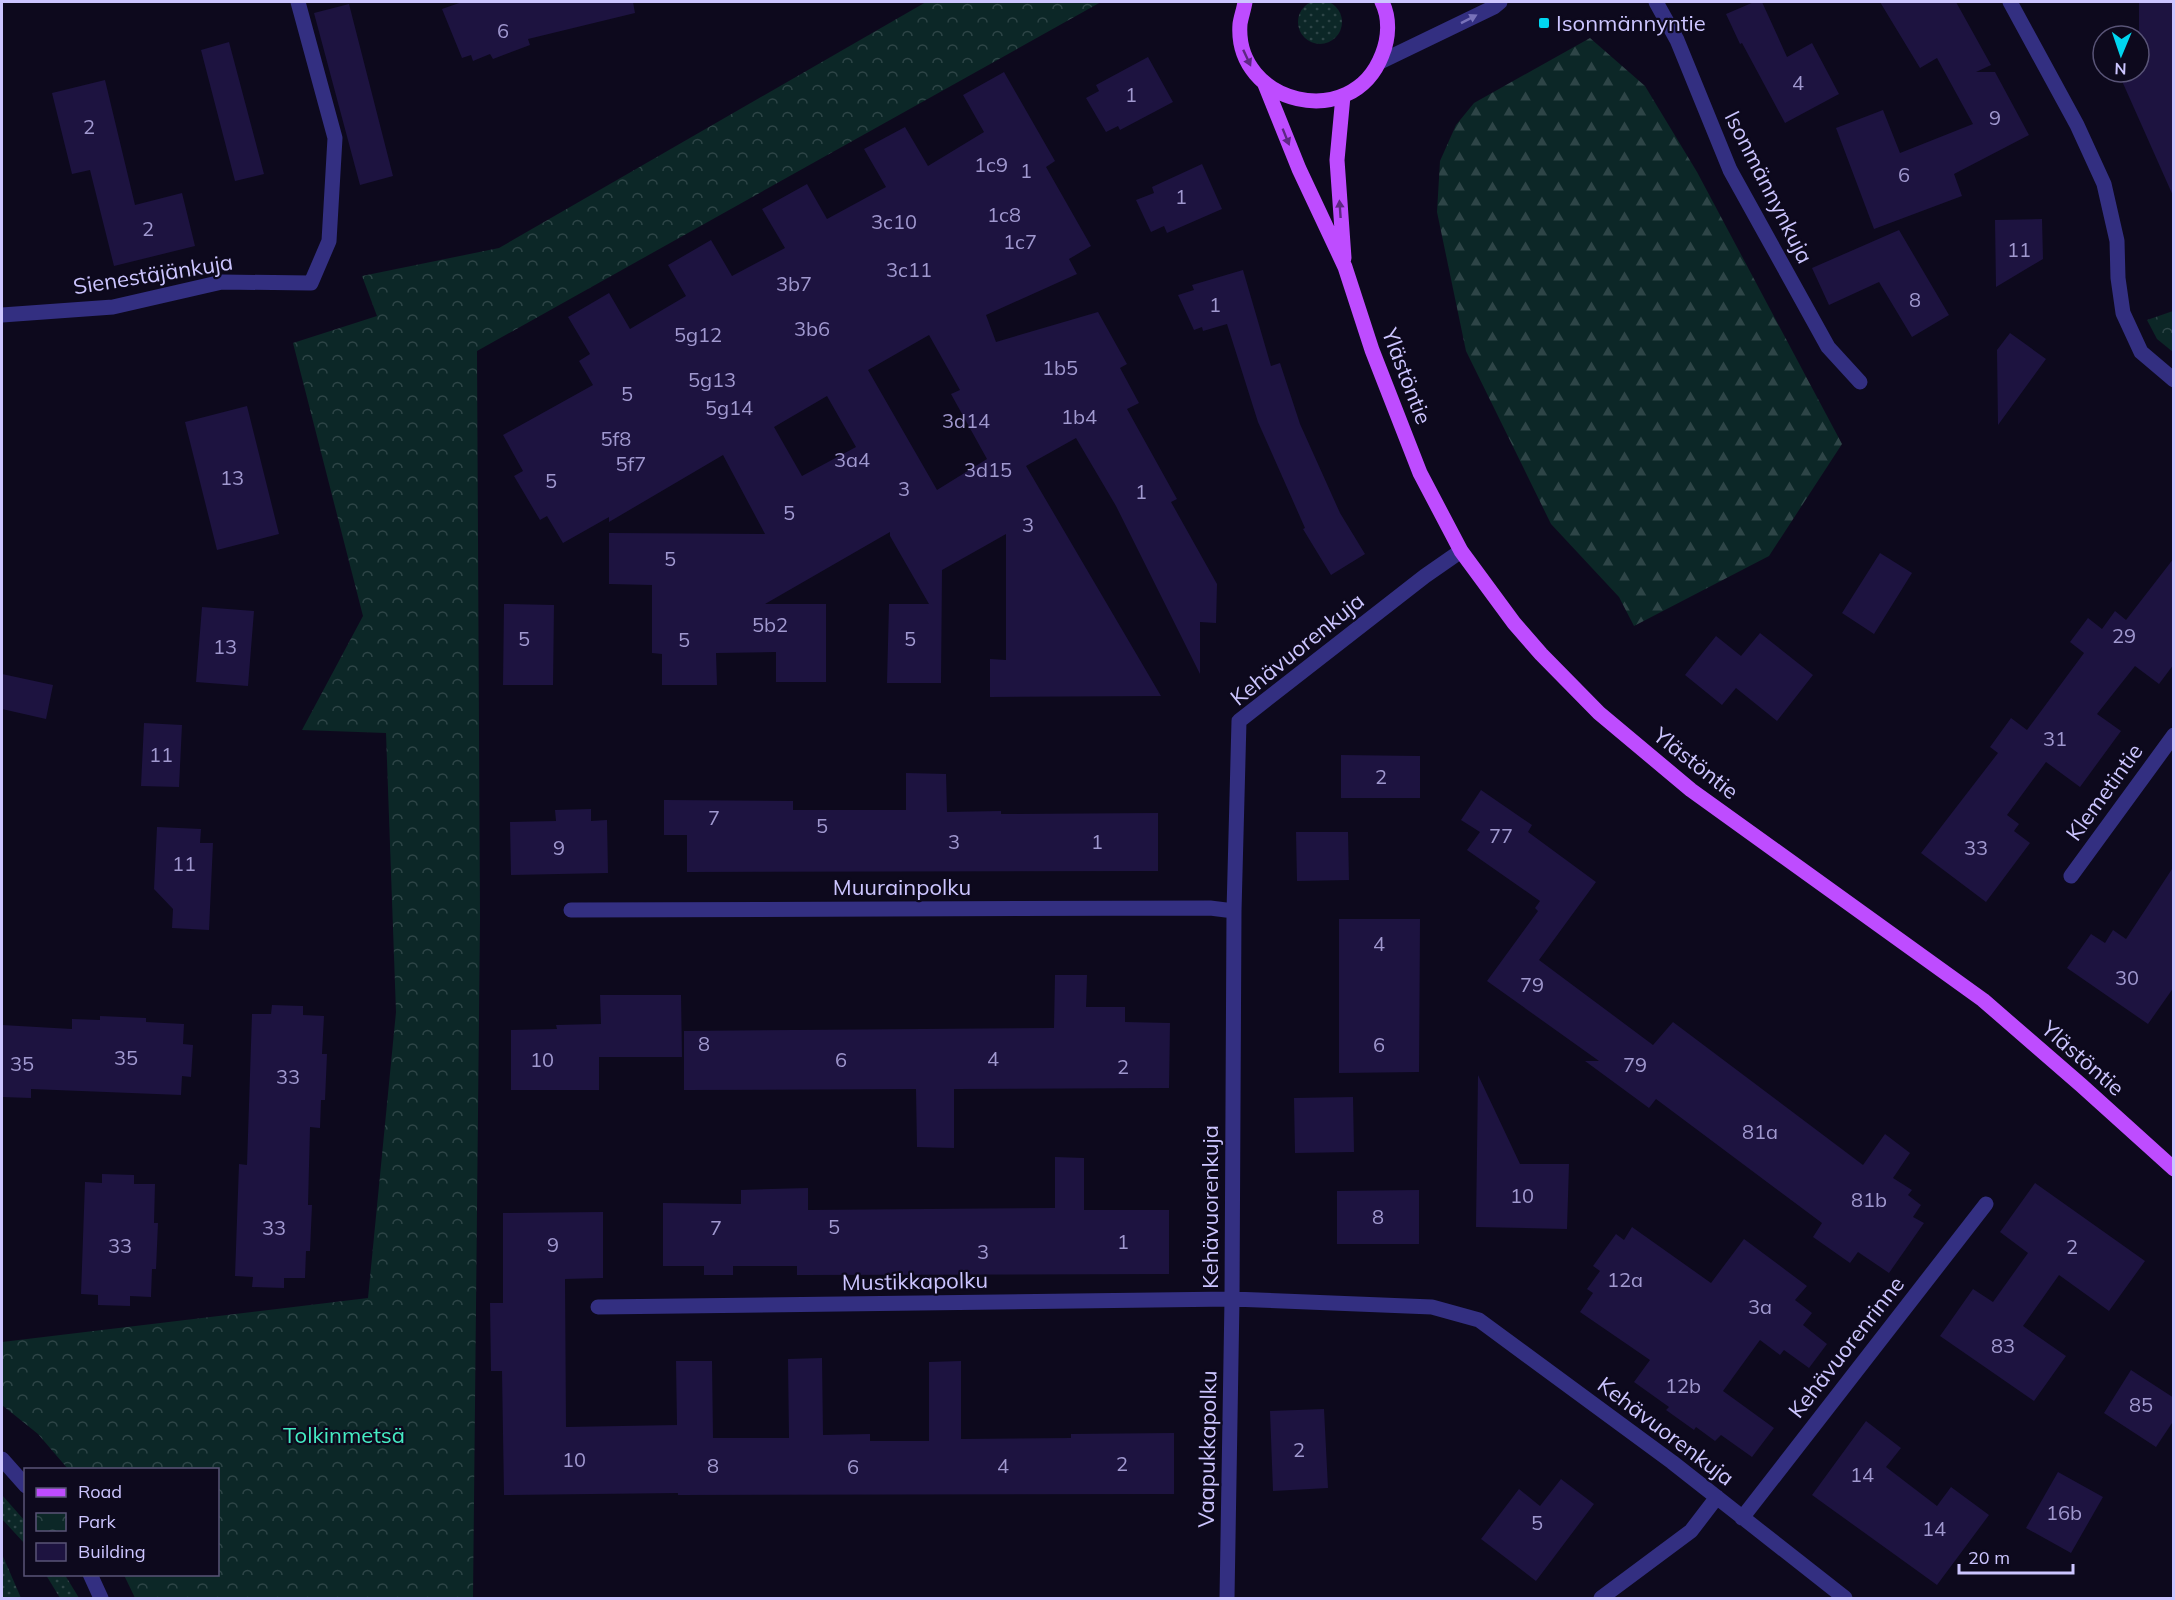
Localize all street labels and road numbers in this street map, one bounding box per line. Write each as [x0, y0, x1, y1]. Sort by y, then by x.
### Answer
street label: Isonmännynkuja [1719, 106, 1819, 268]
street label: Sienestäjänkuja [71, 248, 235, 300]
street label: Ylästöntie [1376, 323, 1438, 428]
street label: Kehävuorenkuja [1225, 587, 1369, 711]
street label: Ylästöntie [1647, 720, 1744, 805]
street label: Klemetintie [2059, 738, 2149, 846]
street label: Muurainpolku [833, 873, 971, 901]
street label: Ylästöntie [2035, 1014, 2130, 1102]
street label: Kehävuorenkuja [1196, 1125, 1224, 1289]
street label: Mustikkapolku [842, 1266, 988, 1296]
street label: Kehävuorenrinne [1782, 1270, 1910, 1424]
street label: Vaapukkapolku [1192, 1370, 1222, 1528]
street label: Kehävuorenkuja [1592, 1371, 1740, 1491]

